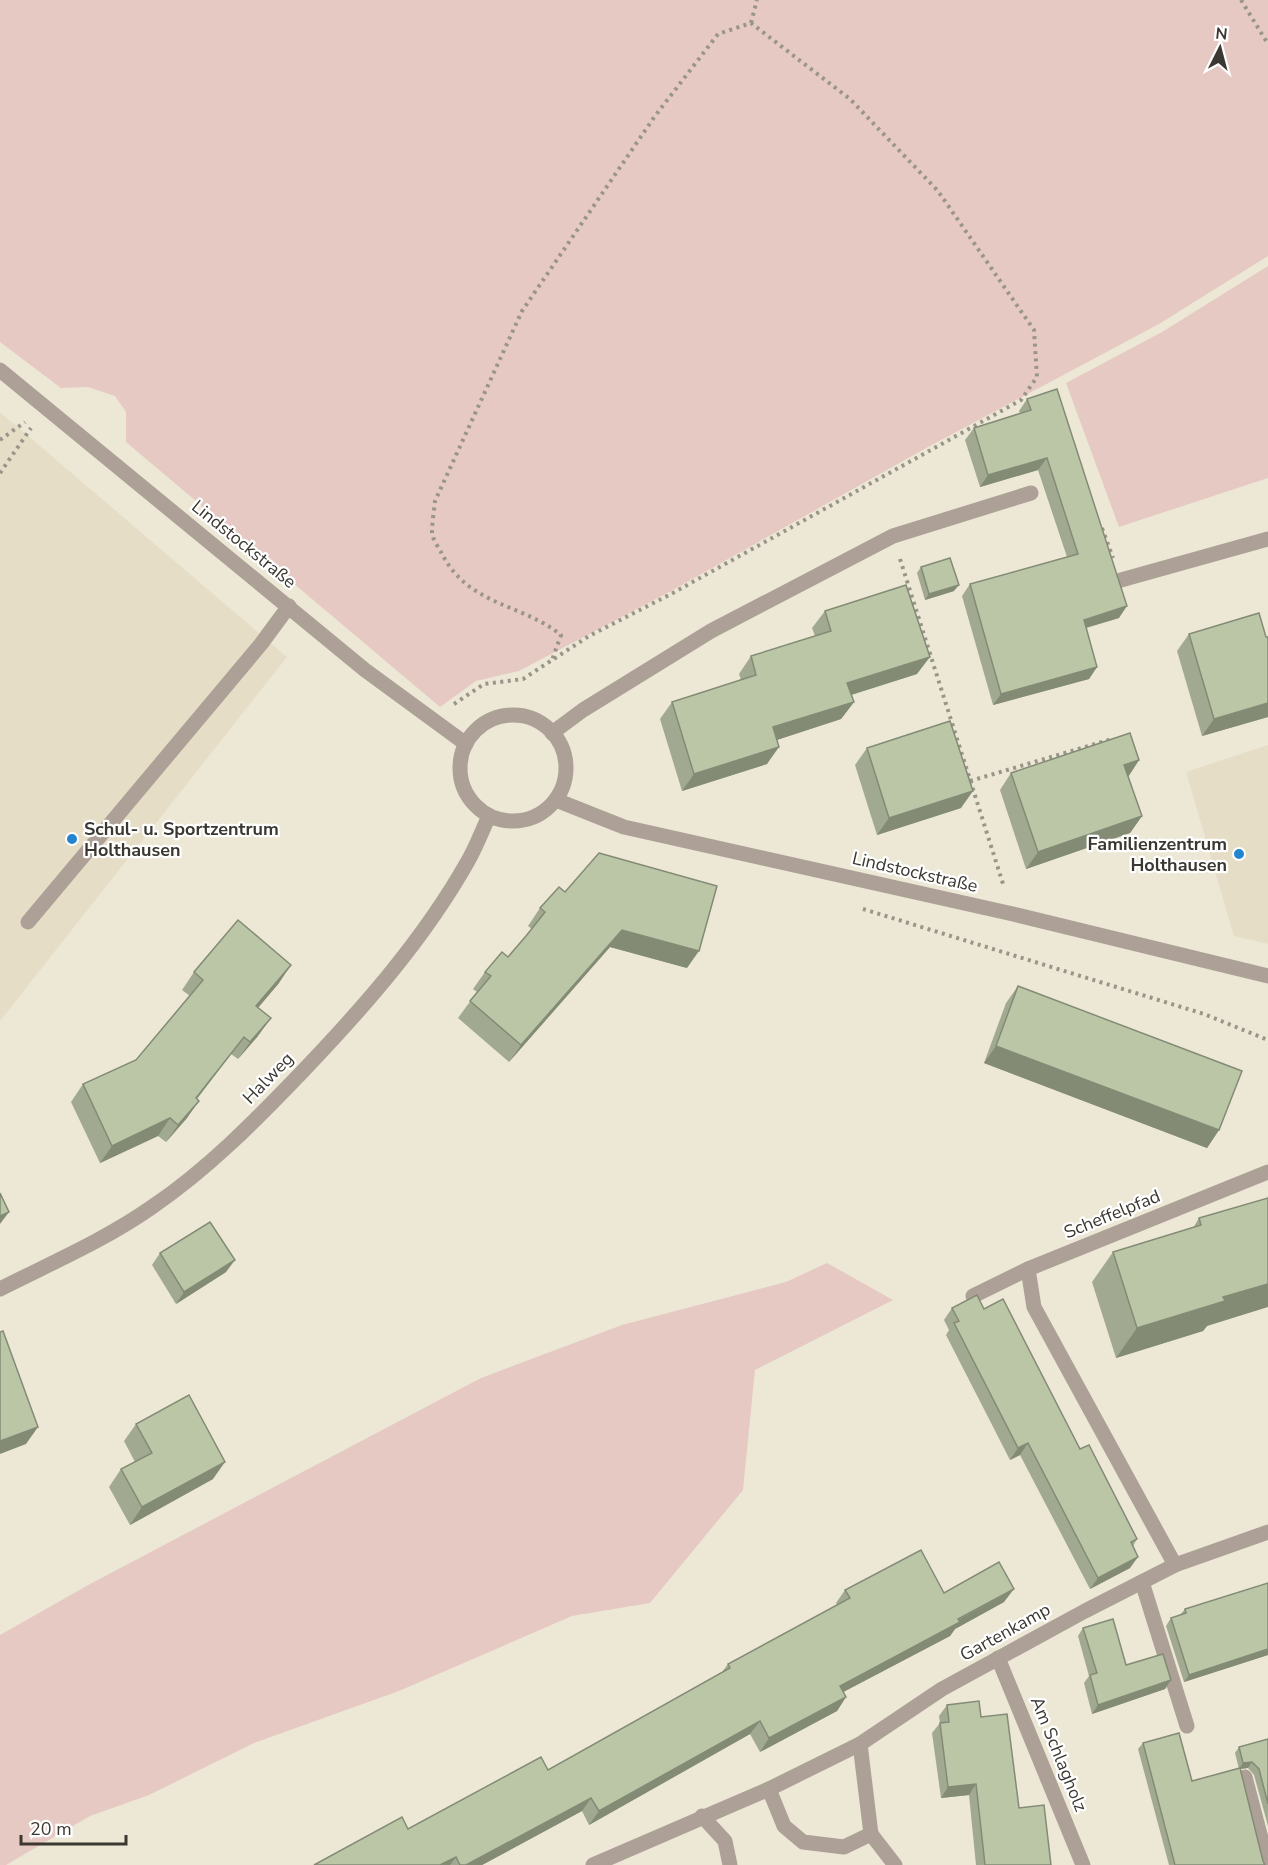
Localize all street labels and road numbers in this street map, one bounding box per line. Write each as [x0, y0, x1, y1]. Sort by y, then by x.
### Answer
street label: Lindstockstraße [187, 494, 301, 594]
street label: Lindstockstraße [850, 846, 980, 898]
street label: Halweg [237, 1047, 299, 1109]
street label: Scheffelpfad [1060, 1184, 1164, 1244]
street label: Gartenkamp [955, 1597, 1055, 1667]
street label: Am Schlagholz [1025, 1693, 1093, 1815]

